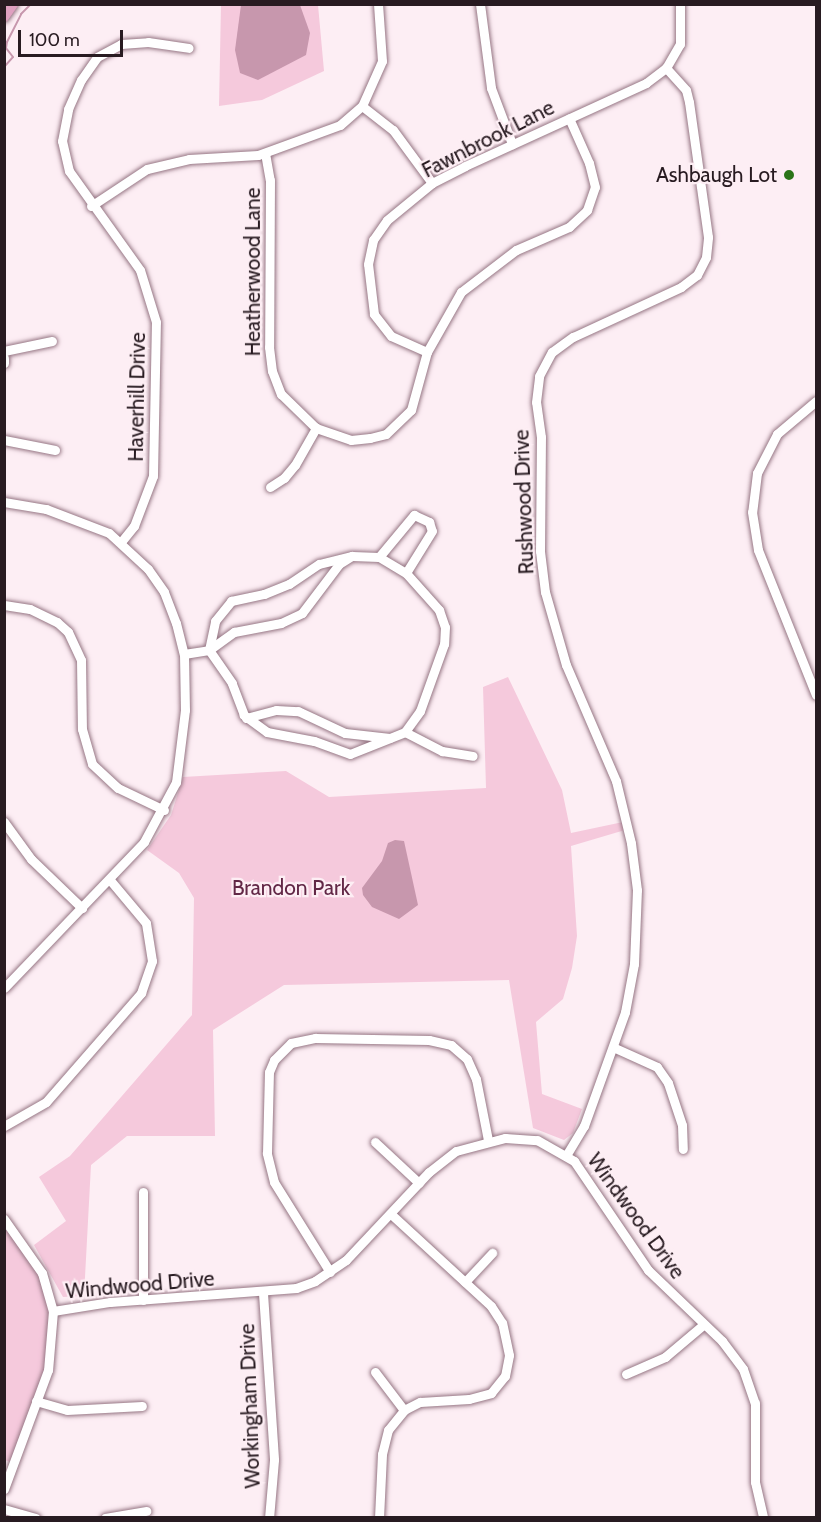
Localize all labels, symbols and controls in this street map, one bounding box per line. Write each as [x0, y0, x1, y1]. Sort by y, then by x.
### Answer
scale bar [21, 18, 126, 56]
text: 100 m [29, 29, 80, 51]
street label: Fawnbrook Lane [418, 95, 558, 183]
place label: Ashbaugh Lot [656, 162, 777, 188]
marker: Ashbaugh Lot [782, 168, 796, 182]
street label: Heatherwood Lane [240, 188, 266, 356]
street label: Haverhill Drive [123, 332, 151, 462]
street label: Rushwood Drive [509, 429, 539, 575]
park label: Brandon Park [232, 875, 350, 901]
street label: Windwood Drive [582, 1148, 690, 1284]
street label: Windwood Drive [65, 1266, 215, 1304]
street label: Workingham Drive [235, 1323, 265, 1489]

